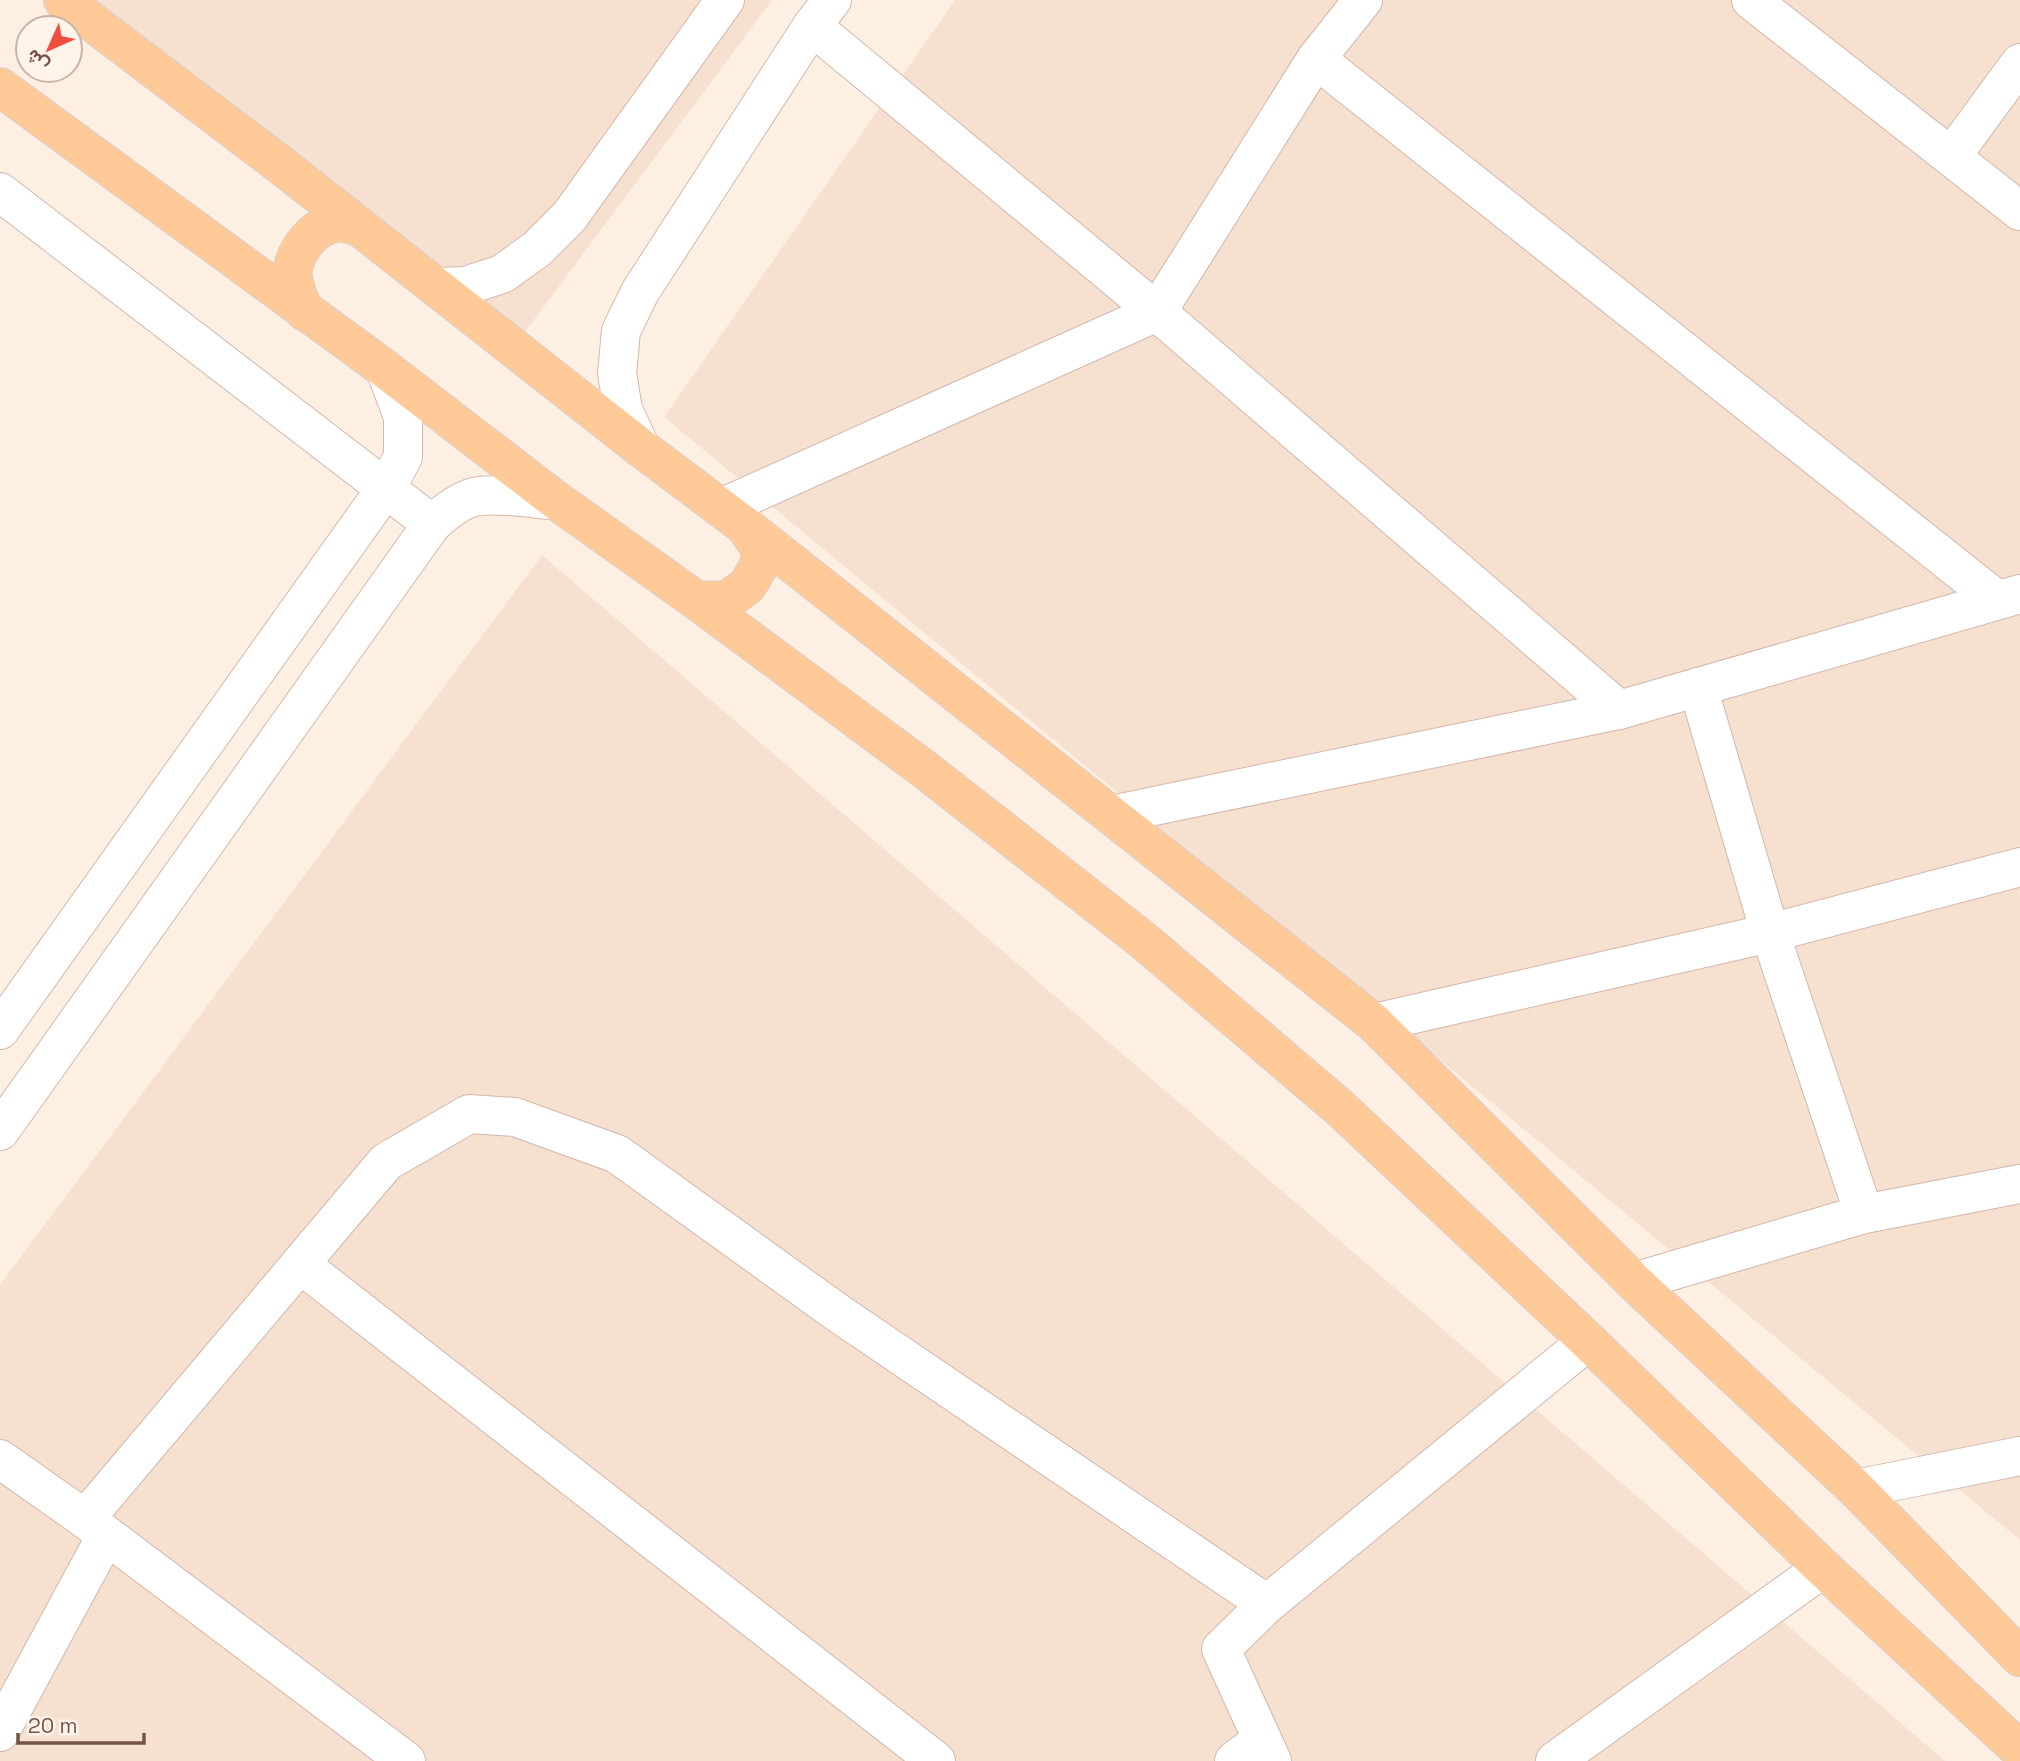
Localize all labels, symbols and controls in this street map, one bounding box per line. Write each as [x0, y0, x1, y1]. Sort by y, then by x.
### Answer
north arrow [14, 14, 84, 84]
text: ش [20, 44, 54, 78]
scale bar [18, 1702, 144, 1746]
text: 20 m [28, 1712, 78, 1739]

